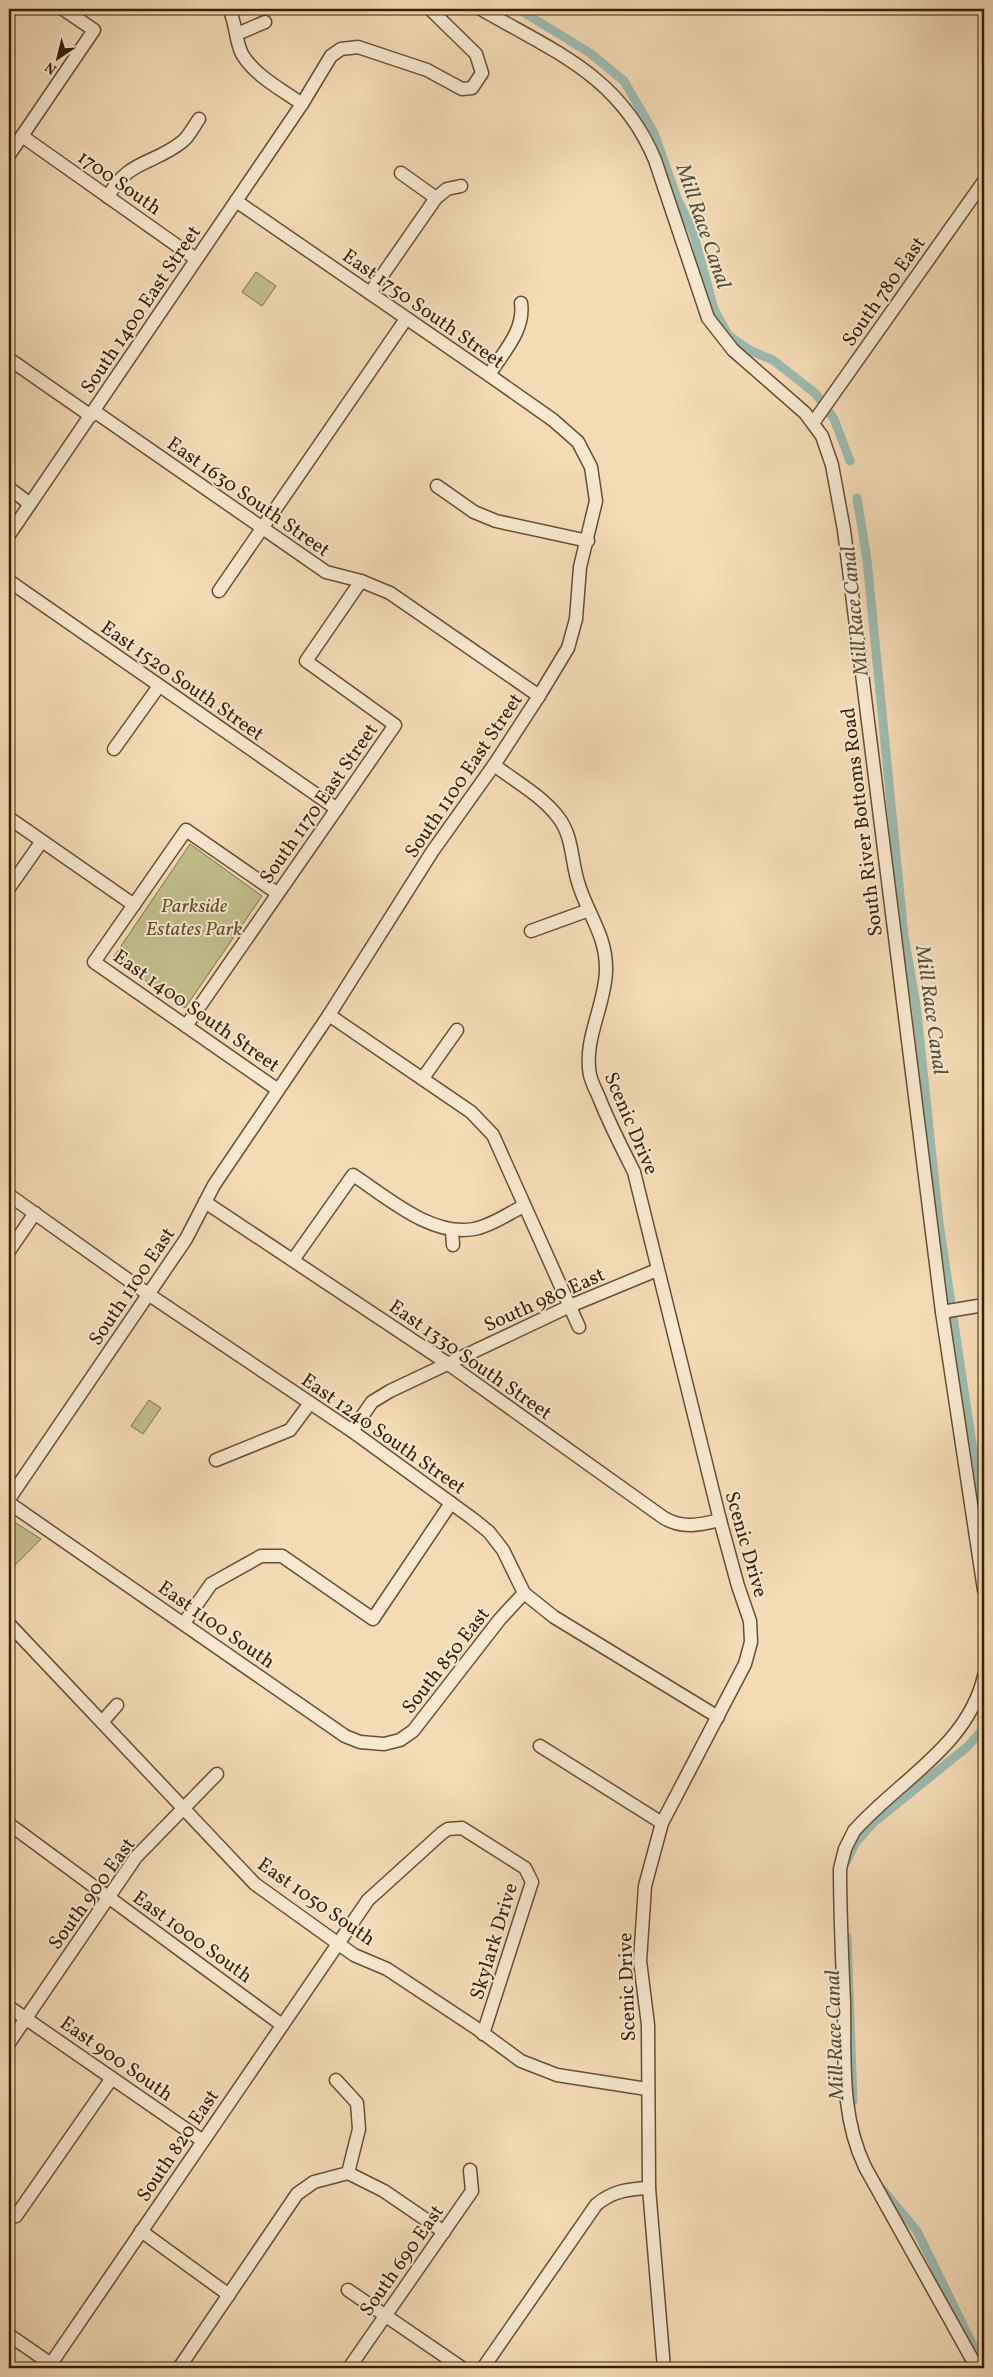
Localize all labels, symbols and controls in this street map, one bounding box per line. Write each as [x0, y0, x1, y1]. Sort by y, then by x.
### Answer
north arrow [32, 32, 82, 82]
text: N [42, 57, 61, 78]
street label: 1700 South [71, 144, 167, 223]
water label: Mill Race Canal [667, 159, 737, 293]
street label: South 1400 East Street [75, 220, 209, 400]
street label: South 780 East [836, 231, 933, 353]
street label: East 1750 South Street [336, 243, 510, 376]
street label: East 1630 South Street [161, 431, 335, 565]
water label: Mill Race Canal [834, 545, 877, 678]
street label: East 1520 South Street [94, 615, 269, 749]
street label: South 1100 East Street [399, 688, 530, 864]
street label: South River Bottoms Road [835, 706, 891, 938]
street label: South 1170 East Street [254, 718, 386, 890]
park label: Parkside Estates Park [145, 893, 243, 944]
street label: East 1400 South Street [107, 943, 285, 1080]
water label: Mill Race Canal [907, 943, 954, 1077]
street label: Scenic Drive [596, 1068, 664, 1180]
street label: South 1100 East [83, 1222, 183, 1352]
street label: South 980 East [480, 1262, 610, 1340]
street label: East 1330 South Street [383, 1294, 557, 1428]
street label: East 1240 South Street [295, 1367, 471, 1502]
street label: Scenic Drive [717, 1488, 774, 1601]
street label: East 1100 South [152, 1575, 280, 1677]
street label: South 850 East [396, 1602, 497, 1721]
street label: South 900 East [42, 1832, 143, 1956]
street label: East 1050 South [251, 1852, 381, 1954]
street label: Skylark Drive [464, 1880, 526, 2003]
street label: East 1000 South [126, 1885, 258, 1991]
street label: Scenic Drive [612, 1932, 644, 2042]
water label: Mill Race Canal [819, 1969, 852, 2102]
street label: East 900 South [53, 2010, 178, 2109]
street label: South 820 East [131, 2084, 227, 2208]
street label: South 690 East [354, 2200, 452, 2323]

